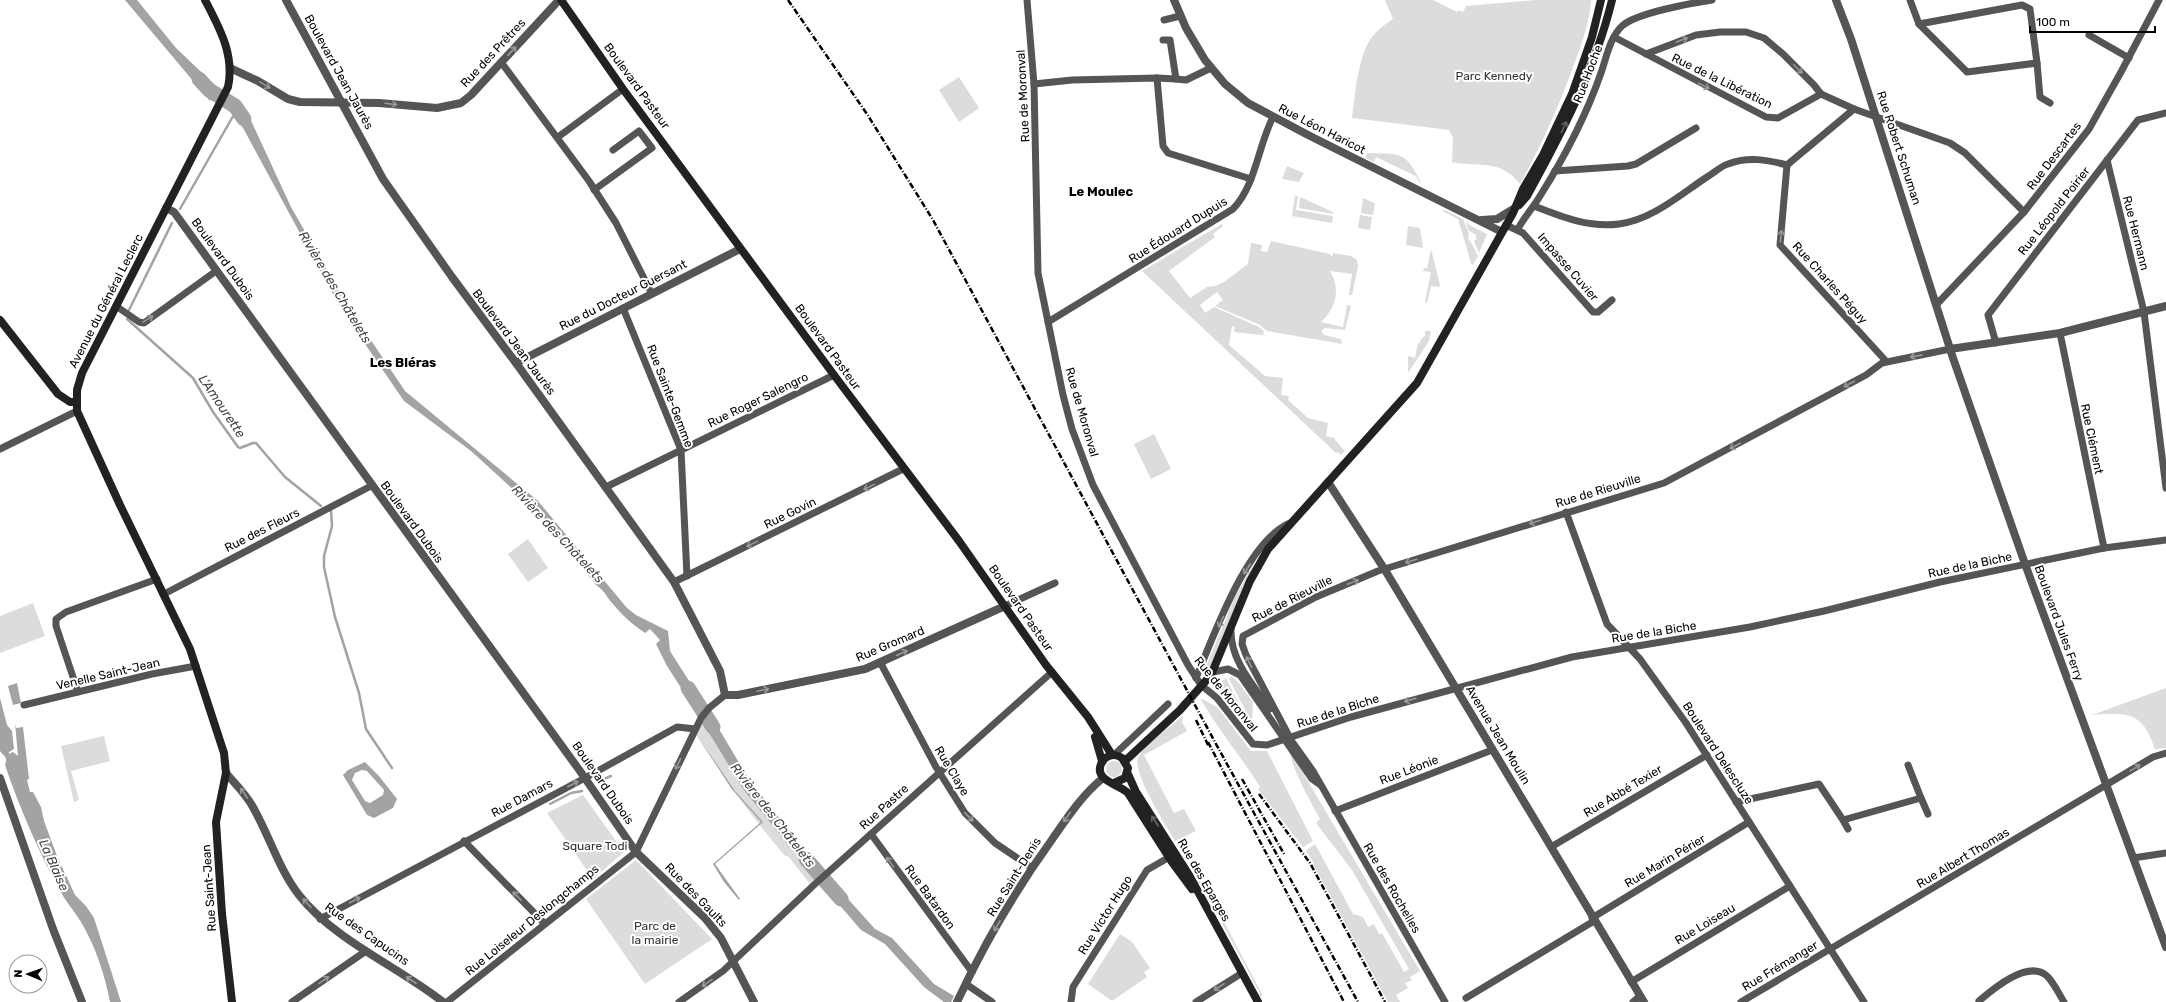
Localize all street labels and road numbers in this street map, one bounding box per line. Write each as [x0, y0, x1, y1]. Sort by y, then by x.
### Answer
street label: Boulevard Jean Jaurès [302, 12, 376, 132]
street label: Rue des Prêtres [458, 16, 528, 90]
street label: Boulevard Pasteur [601, 40, 673, 132]
street label: Rue Hoche [1571, 43, 1606, 105]
street label: Rue de Moronval [1014, 49, 1032, 142]
street label: Rue de la Libération [1669, 51, 1775, 111]
street label: Rue Robert Schuman [1874, 89, 1924, 207]
street label: Rue Léon Haricot [1276, 101, 1368, 157]
street label: Rue Descartes [2024, 119, 2084, 193]
street label: Rue Léopold Poirier [2015, 164, 2093, 258]
street label: Rue Édouard Dupuis [1126, 194, 1230, 266]
street label: Rue Hermann [2120, 194, 2152, 272]
street label: Boulevard Dubois [189, 215, 257, 303]
street label: Impasse Cuvier [1535, 230, 1602, 304]
street label: Avenue du Général Leclerc [66, 231, 146, 370]
street label: Rue Charles Péguy [1790, 239, 1871, 327]
street label: Rue du Docteur Guersant [557, 257, 689, 333]
street label: Boulevard Jean Jaurès [470, 286, 558, 398]
street label: Boulevard Pasteur [792, 301, 864, 393]
street label: Rue Sainte-Gemme [644, 343, 696, 450]
street label: Rue de Moronval [1063, 366, 1101, 458]
street label: Rue Roger Salengro [705, 370, 811, 430]
street label: Rue Clément [2078, 403, 2106, 476]
street label: Rue de Rieuville [1554, 471, 1643, 511]
street label: Boulevard Dubois [378, 478, 446, 566]
street label: Rue Govin [762, 494, 818, 532]
street label: Rue des Fleurs [222, 505, 302, 555]
street label: Rue de la Biche [1927, 549, 2014, 581]
street label: Boulevard Pasteur [986, 562, 1056, 654]
street label: Boulevard Jules Ferry [2032, 563, 2087, 683]
street label: Rue de Rieuville [1249, 573, 1335, 625]
street label: Rue de la Biche [1611, 618, 1698, 646]
street label: Rue Gromard [854, 623, 926, 665]
street label: Rue de Moronval [1192, 654, 1261, 734]
street label: Venelle Saint-Jean [55, 655, 161, 693]
street label: Avenue Jean Moulin [1463, 683, 1533, 787]
street label: Rue de la Biche [1295, 691, 1381, 731]
street label: Boulevard Delescluze [1680, 699, 1757, 807]
street label: Boulevard Dubois [569, 739, 637, 827]
street label: Rue Claye [932, 744, 972, 799]
street label: Rue Léonie [1378, 752, 1441, 788]
street label: Rue Abbé Texier [1581, 762, 1665, 820]
street label: Rue Damars [489, 776, 555, 820]
street label: Rue Pastre [857, 781, 912, 833]
street label: Rue Albert Thomas [1914, 825, 2012, 891]
street label: Rue Marin Périer [1622, 831, 1708, 891]
street label: Rue Saint-Denis [984, 835, 1044, 919]
street label: Rue des Eparges [1175, 836, 1233, 924]
street label: Rue des Rochelles [1361, 840, 1423, 936]
street label: Rue Saint-Jean [199, 844, 219, 932]
street label: Rue des Gaults [662, 860, 730, 930]
street label: Rue Loiseleur Deslongchamps [462, 862, 602, 978]
street label: Rue Batardon [902, 862, 958, 932]
street label: Rue Victor Hugo [1075, 873, 1135, 957]
street label: Rue des Capucins [322, 900, 412, 968]
street label: Rue Loiseau [1672, 901, 1738, 947]
street label: Rue Frémanger [1740, 938, 1821, 994]

